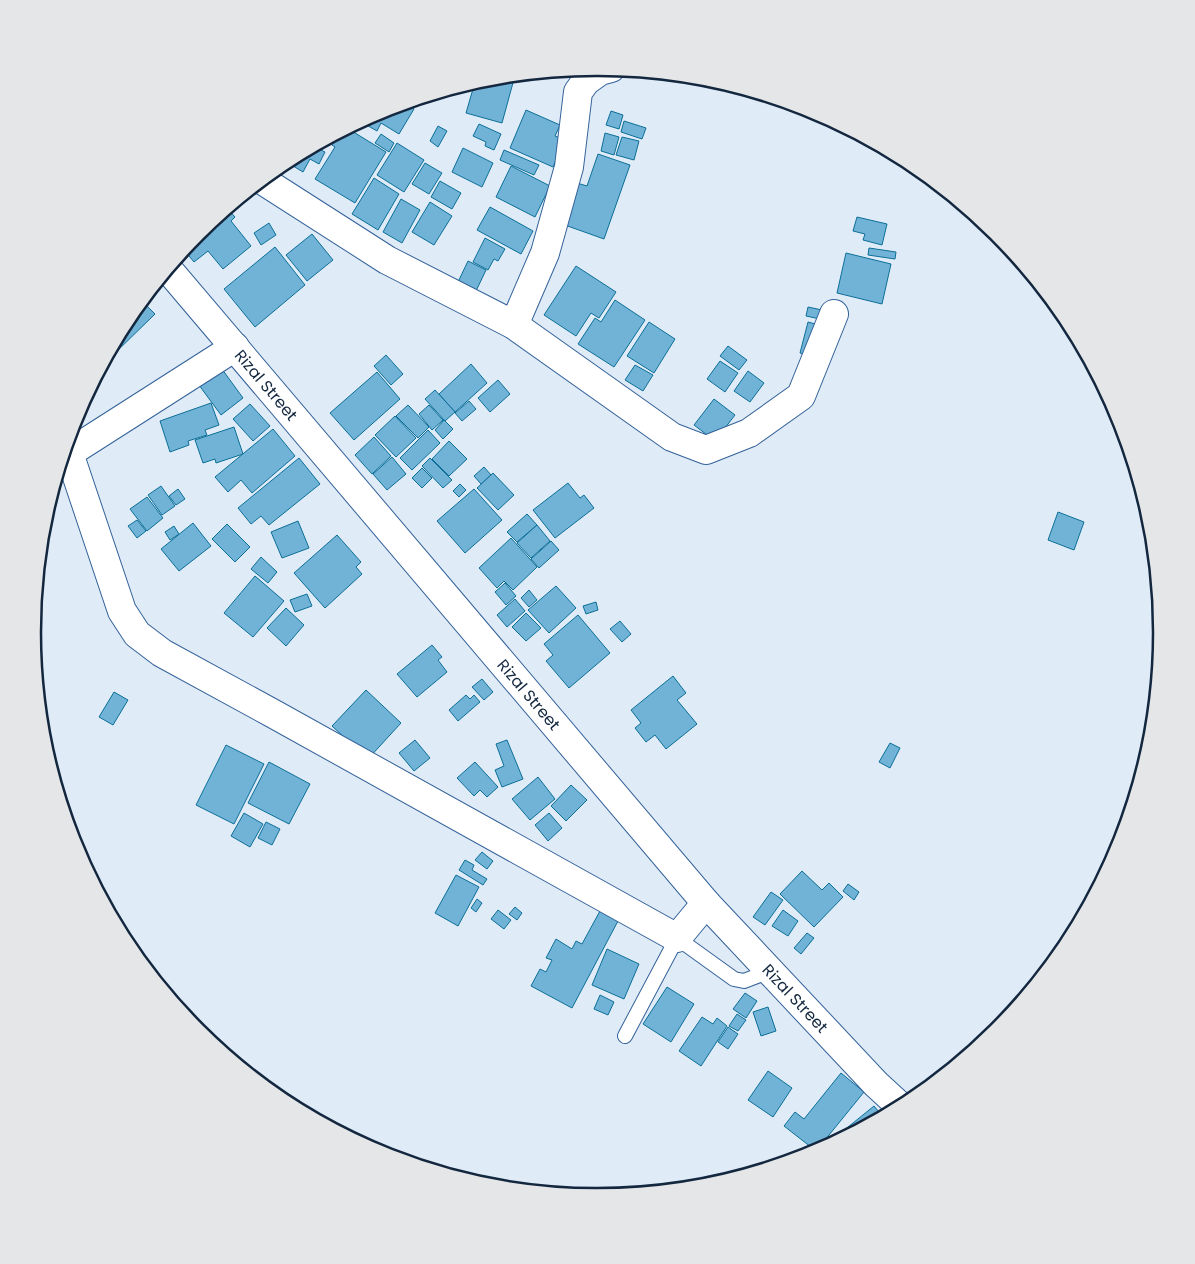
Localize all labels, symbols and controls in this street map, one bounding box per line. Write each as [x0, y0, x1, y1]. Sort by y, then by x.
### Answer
street label: Rizal Street [229, 344, 303, 426]
street label: Rizal Street [492, 654, 566, 735]
street label: Rizal Street [757, 959, 834, 1038]

